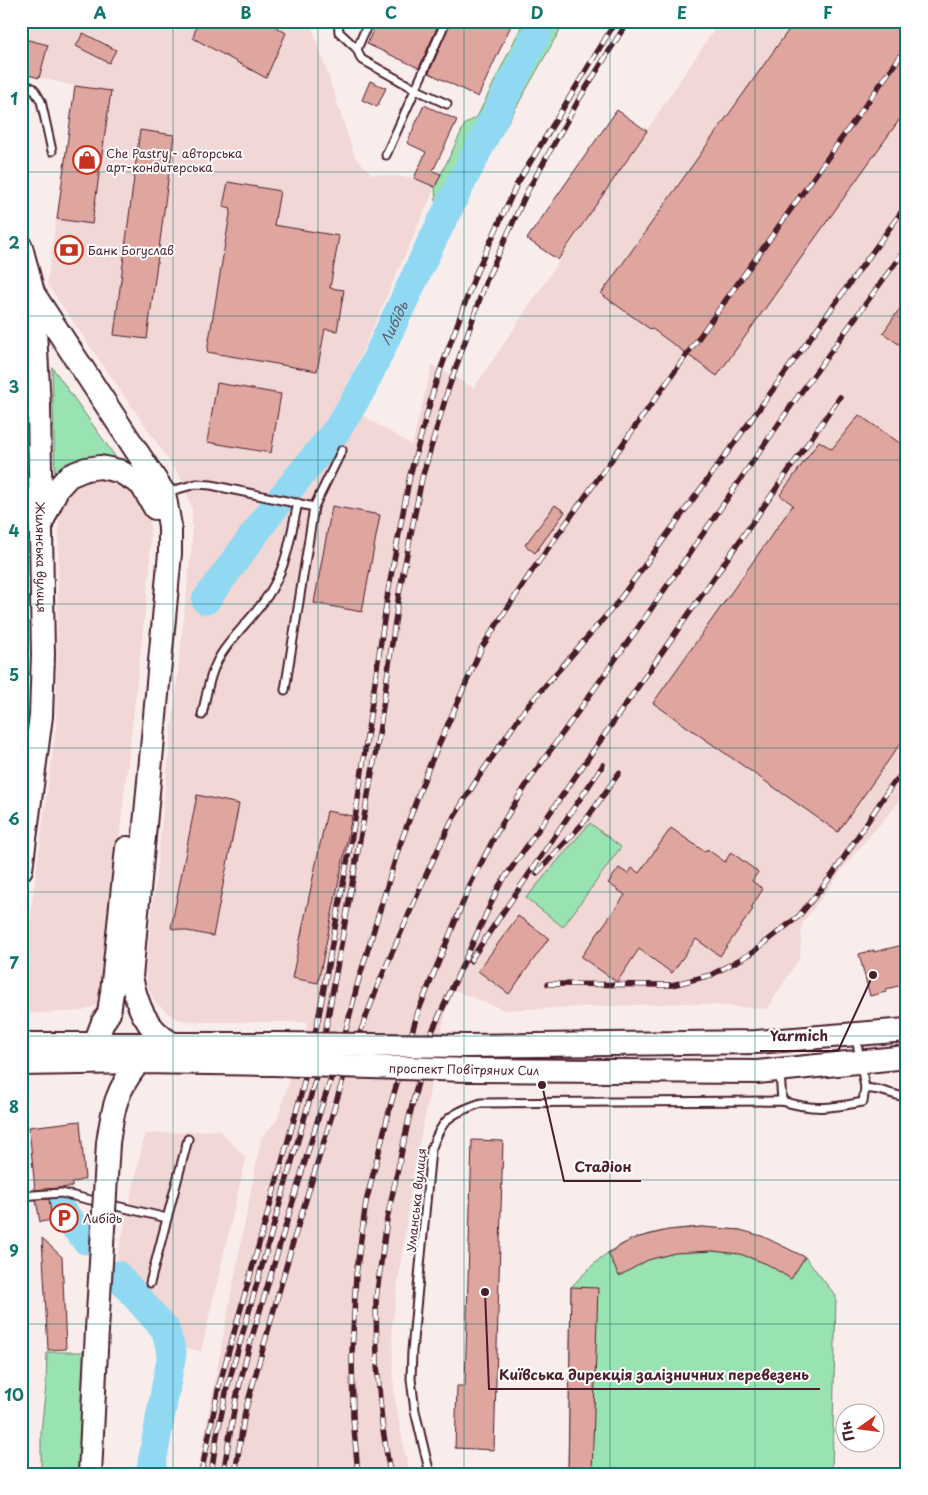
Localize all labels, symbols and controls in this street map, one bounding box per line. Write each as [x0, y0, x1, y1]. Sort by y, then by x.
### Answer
text: A [94, 0, 107, 24]
text: B [241, 0, 252, 24]
text: C [385, 0, 397, 24]
text: D [531, 0, 543, 24]
text: E [677, 0, 687, 24]
text: F [823, 0, 833, 24]
text: 1 [10, 86, 18, 110]
place label: Che Pastry - авторська арт-кондитерська [106, 144, 243, 176]
shop icon: Che Pastry - авторська арт-кондитерська [72, 145, 102, 175]
text: 2 [8, 230, 20, 254]
bank icon: Банк Богуслав [54, 235, 84, 265]
place label: Банк Богуслав [88, 241, 174, 259]
water label: Либідь [374, 297, 413, 348]
text: 3 [9, 374, 19, 398]
street label: Жилянська вулиця [32, 501, 51, 613]
text: 4 [9, 518, 20, 542]
text: 5 [9, 662, 19, 686]
text: 6 [8, 806, 20, 830]
text: 7 [9, 950, 19, 974]
callout: Yarmich [760, 1022, 838, 1051]
text: Yarmich [770, 1025, 828, 1046]
street label: проспект Повітряних Сил [389, 1059, 539, 1079]
text: 8 [9, 1094, 19, 1118]
street label: Уманська вулиця [402, 1147, 430, 1253]
callout: Стадіон [564, 1152, 641, 1181]
text: Стадіон [574, 1156, 632, 1177]
parking icon: Либідь [49, 1203, 79, 1233]
place label: Либідь [83, 1209, 122, 1227]
text: 9 [9, 1238, 19, 1262]
callout: Київська дирекція залізничних перевезень [489, 1360, 820, 1389]
text: Київська дирекція залізничних перевезень [499, 1364, 809, 1385]
text: 10 [4, 1382, 24, 1406]
north arrow [836, 1402, 886, 1452]
text: Пн [834, 1419, 860, 1444]

